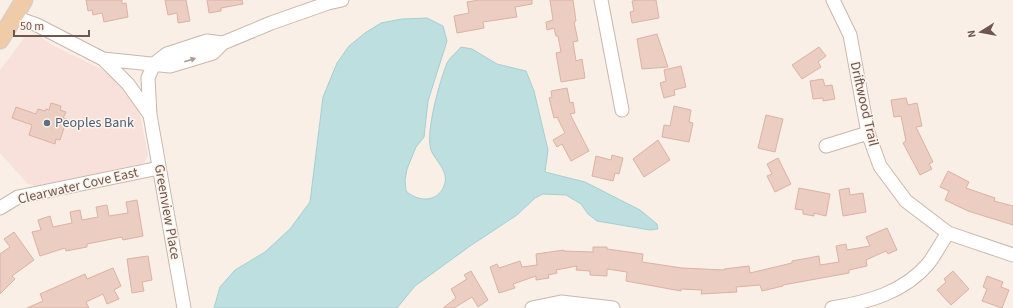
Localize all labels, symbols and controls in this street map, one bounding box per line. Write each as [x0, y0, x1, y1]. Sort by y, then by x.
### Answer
scale bar [14, 12, 89, 38]
north arrow [961, 12, 1001, 52]
text: 50 m [20, 18, 44, 35]
text: N [964, 29, 980, 39]
one-way arrow [185, 57, 197, 63]
street label: Driftwood Trail [845, 60, 884, 149]
place label: Peoples Bank [55, 113, 134, 133]
marker: Peoples Bank [42, 118, 52, 128]
street label: Clearwater Cove East [16, 162, 140, 210]
street label: Greenview Place [149, 163, 185, 261]

